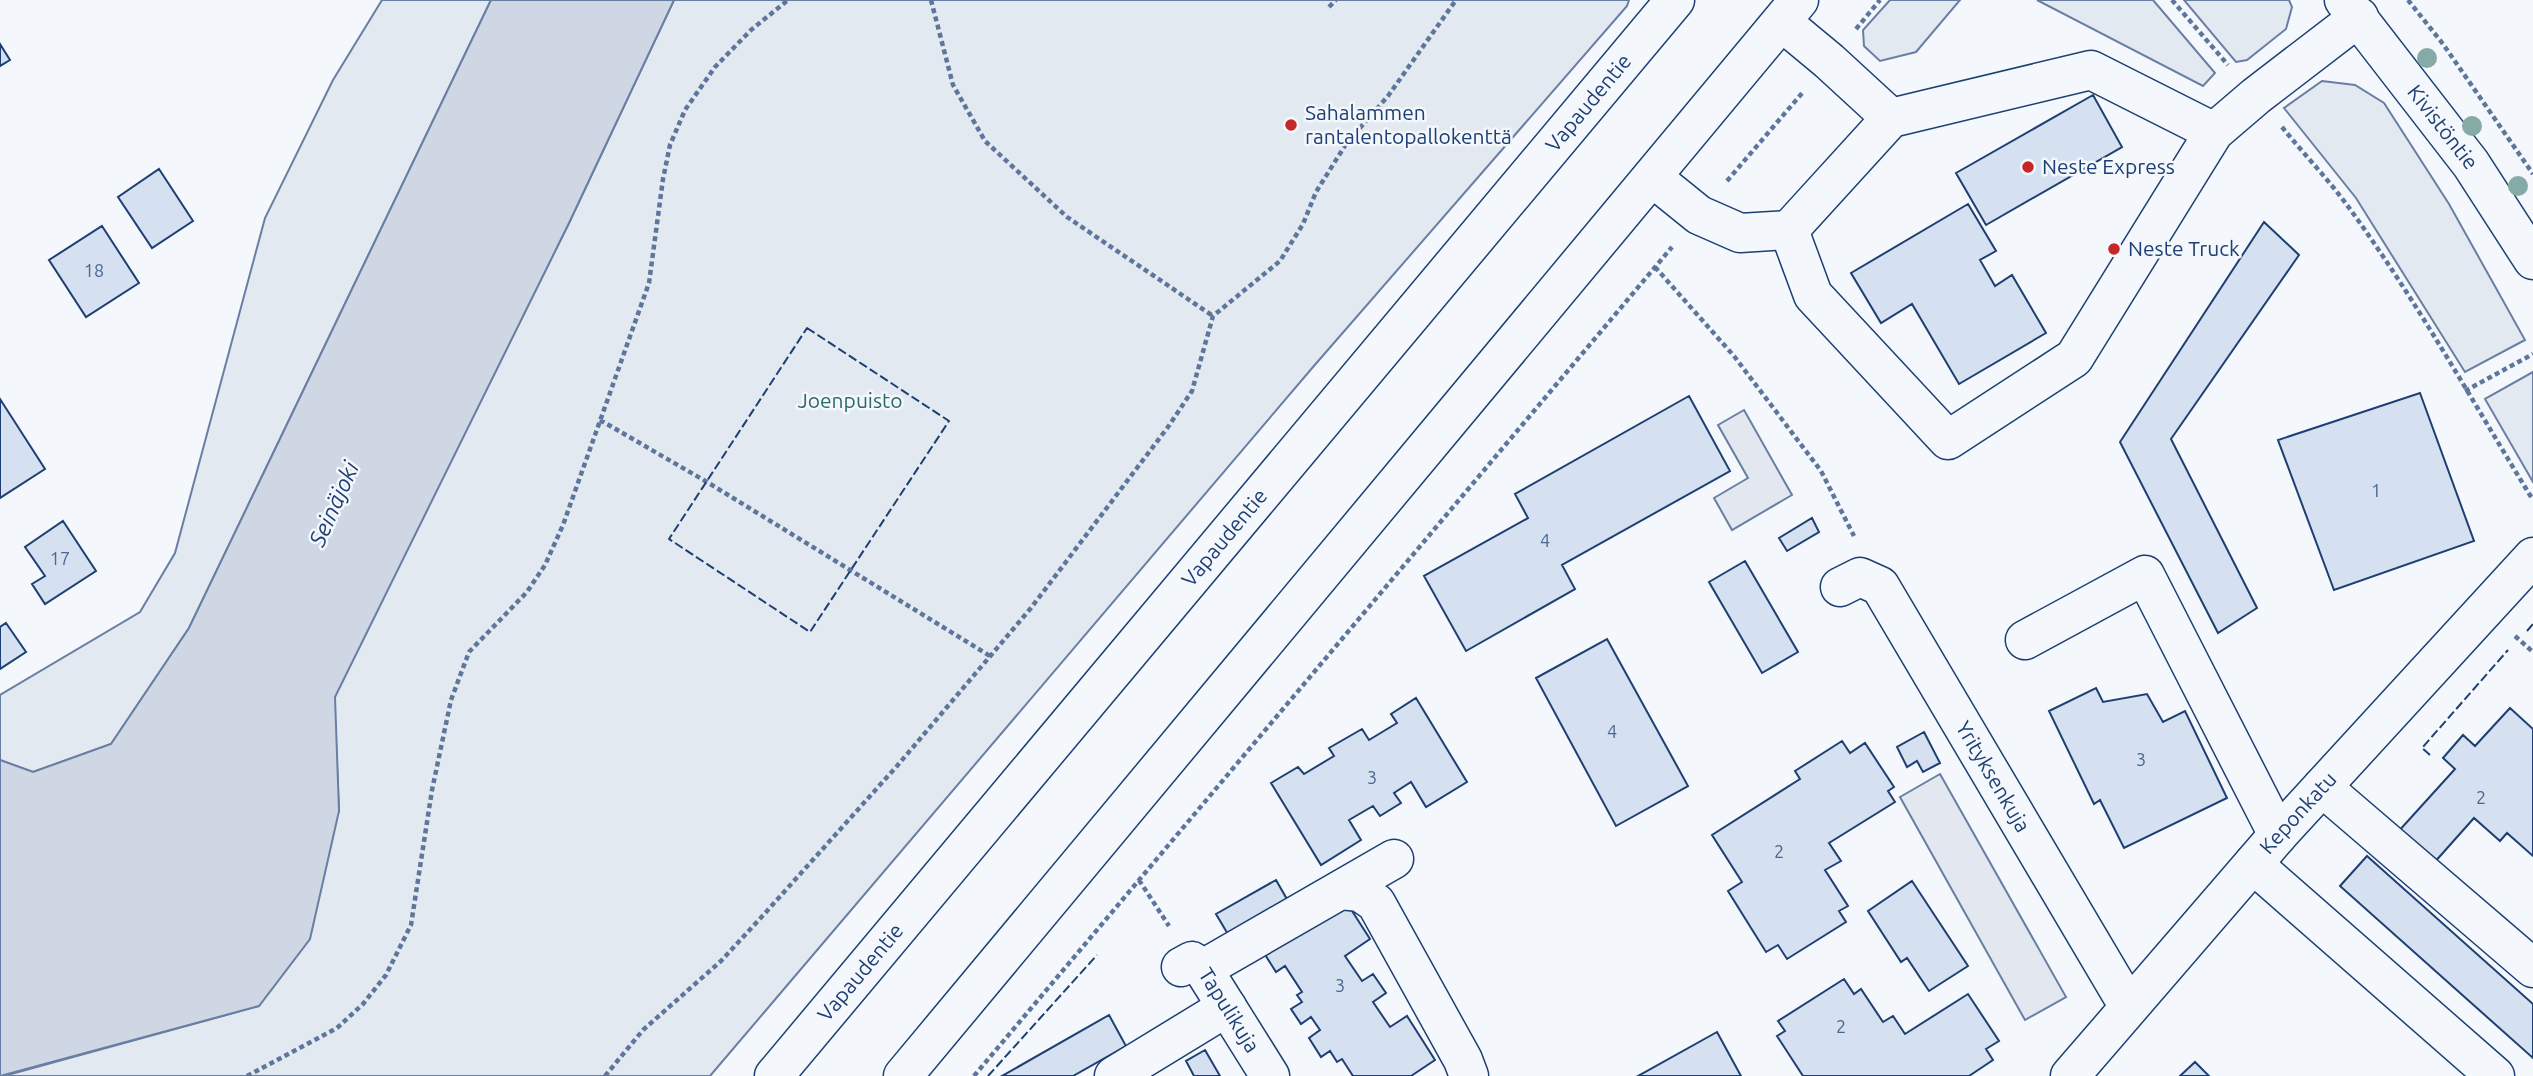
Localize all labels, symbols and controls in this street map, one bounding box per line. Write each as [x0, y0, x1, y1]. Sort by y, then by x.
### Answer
street label: Vapaudentie [1540, 49, 1636, 156]
street label: Kivistöntie [2403, 80, 2484, 174]
place label: Sahalammen rantalentopallokenttä [1305, 100, 1512, 148]
marker: Sahalammen rantalentopallokenttä [1283, 117, 1299, 133]
place label: Neste Express [2042, 154, 2175, 178]
marker: Neste Express [2020, 159, 2036, 175]
place label: Neste Truck [2128, 236, 2240, 260]
marker: Neste Truck [2106, 241, 2122, 257]
house number: 18 [84, 260, 104, 280]
park label: Joenpuisto [797, 388, 903, 412]
water label: Seinäjoki [303, 456, 364, 551]
house number: 1 [2371, 480, 2381, 500]
street label: Vapaudentie [1176, 484, 1272, 591]
house number: 4 [1540, 530, 1550, 550]
house number: 17 [50, 548, 70, 568]
street label: Yrityksenkuja [1952, 716, 2036, 836]
house number: 4 [1607, 721, 1617, 741]
house number: 3 [2136, 749, 2146, 769]
house number: 3 [1367, 767, 1377, 787]
street label: Keponkatu [2254, 767, 2341, 858]
house number: 2 [2476, 787, 2486, 807]
house number: 2 [1774, 841, 1784, 861]
street label: Vapaudentie [812, 918, 908, 1025]
street label: Tapulikuja [1194, 963, 1265, 1057]
house number: 3 [1335, 975, 1345, 995]
house number: 2 [1836, 1016, 1846, 1036]

